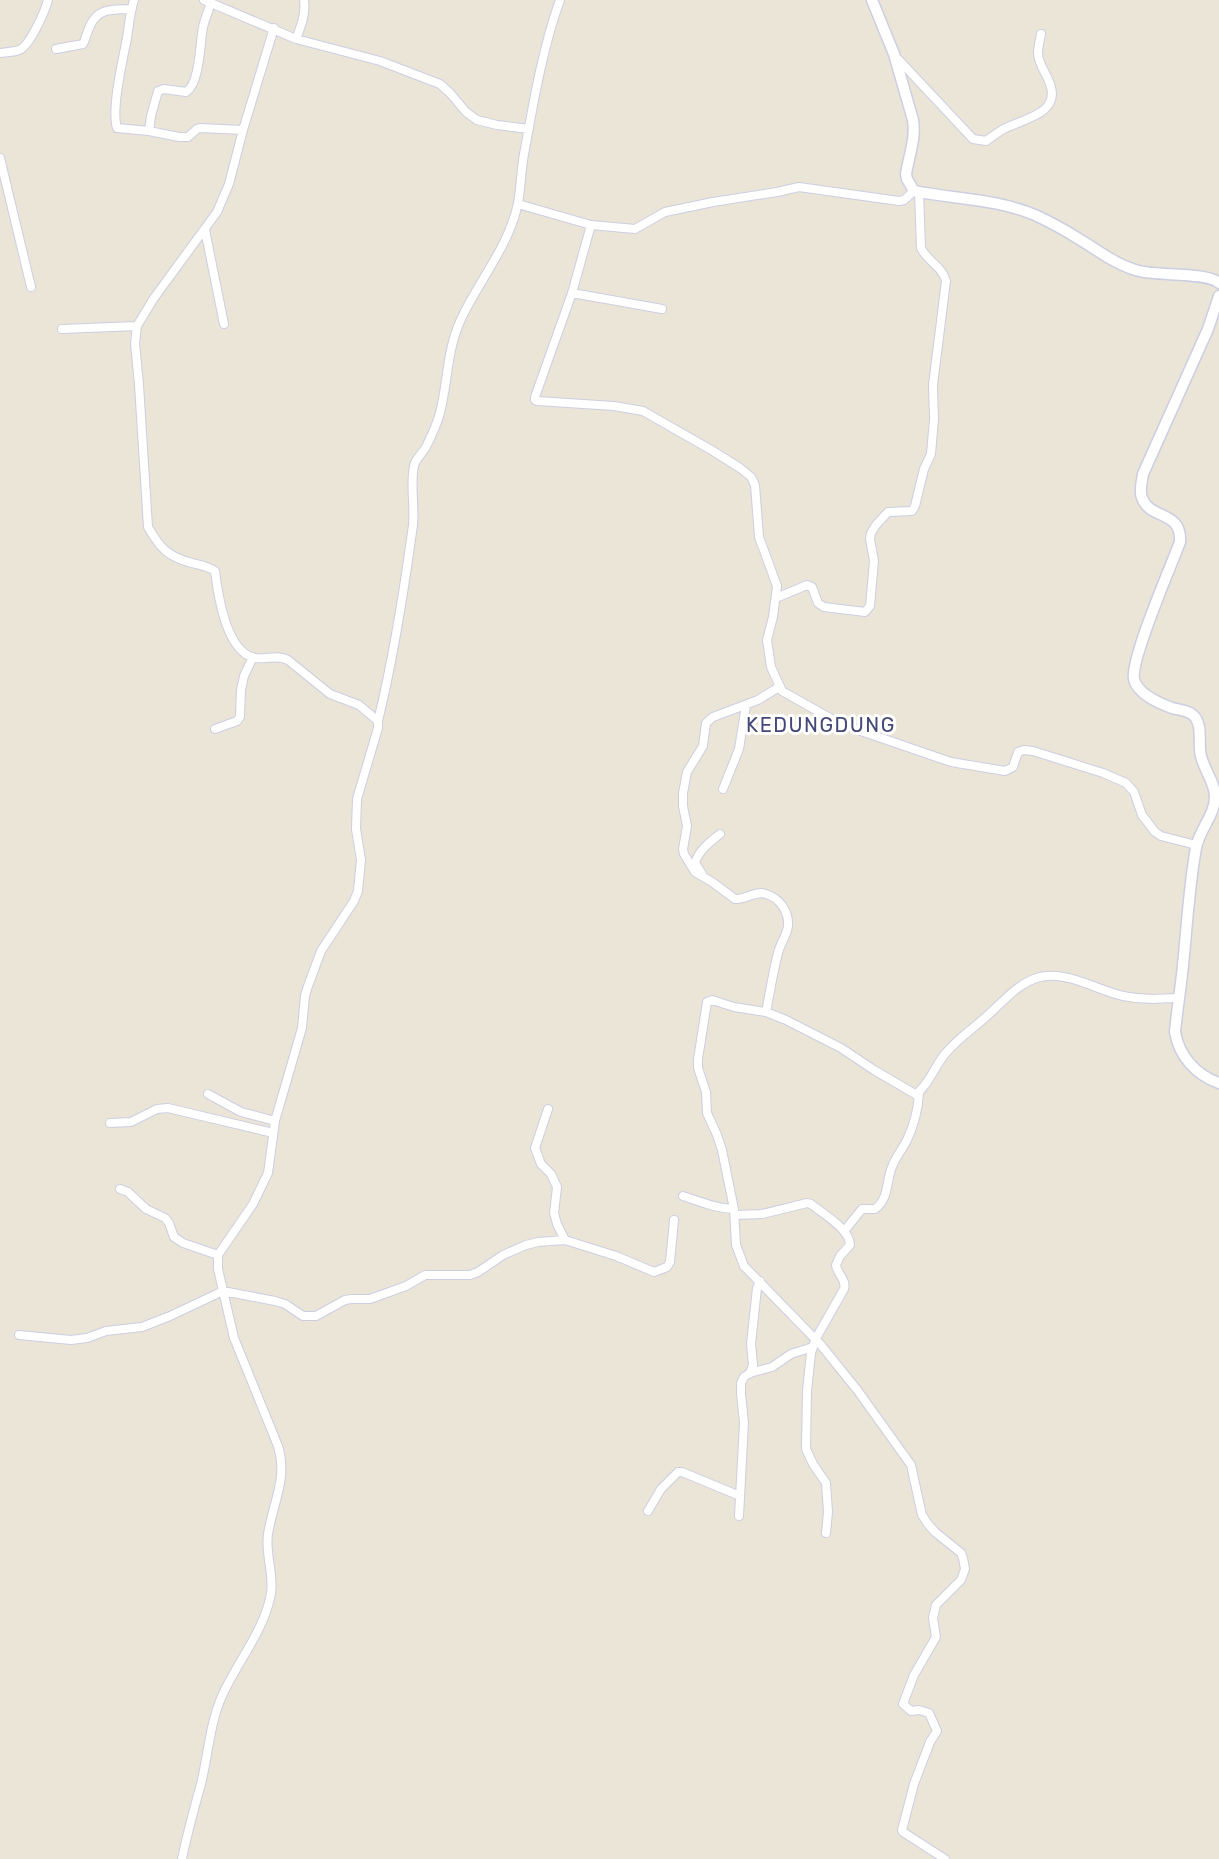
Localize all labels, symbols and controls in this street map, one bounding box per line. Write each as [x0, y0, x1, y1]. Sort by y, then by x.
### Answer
district label: KEDUNGDUNG [746, 713, 896, 737]

